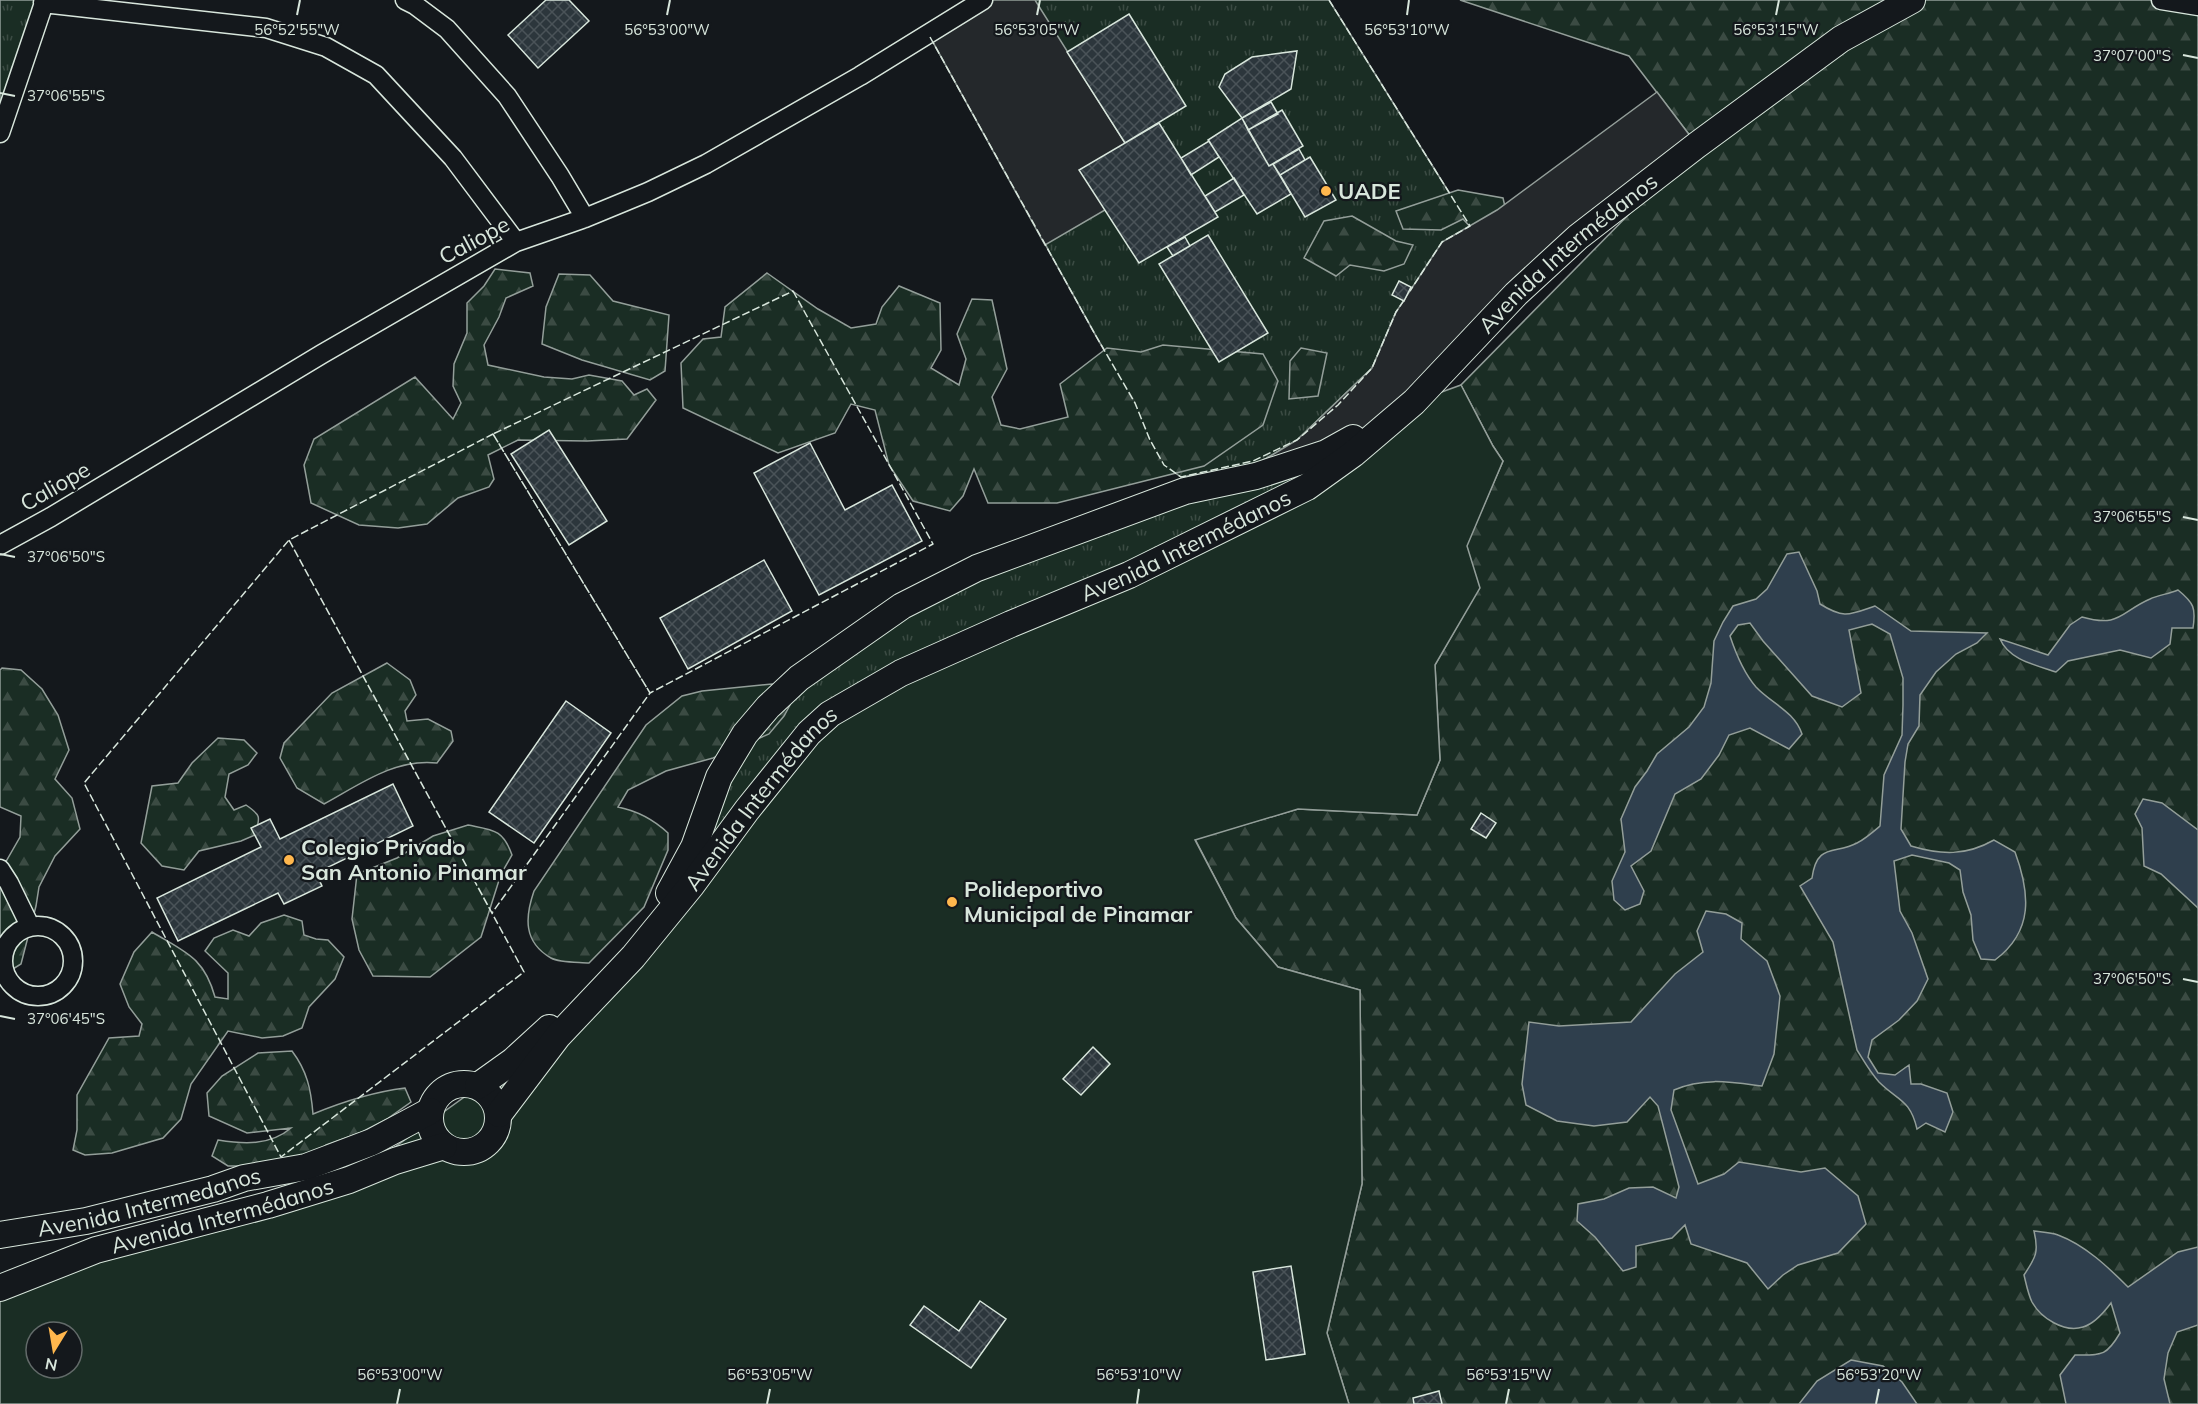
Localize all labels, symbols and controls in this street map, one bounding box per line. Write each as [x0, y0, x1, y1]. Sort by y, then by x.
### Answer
text: 56°52'55"W [254, 20, 340, 39]
text: 56°53'00"W [624, 20, 710, 39]
text: 56°53'05"W [994, 20, 1080, 39]
text: 56°53'10"W [1364, 20, 1450, 39]
text: 56°53'15"W [1733, 20, 1819, 39]
text: 37°07'00"S [2093, 46, 2171, 65]
text: 37°06'55"S [27, 86, 105, 105]
street label: Avenida Intermédanos [1472, 167, 1663, 339]
place label: UADE [1338, 177, 1401, 205]
marker: UADE [1319, 184, 1333, 198]
street label: Caliope [434, 210, 514, 270]
street label: Caliope [15, 455, 95, 517]
street label: Avenida Intermédanos [1077, 483, 1295, 607]
text: 37°06'55"S [2093, 507, 2171, 526]
text: 37°06'50"S [27, 547, 105, 566]
street label: Avenida Intermédanos [678, 699, 842, 896]
place label: Colegio Privado San Antonio Pinamar [301, 833, 527, 886]
marker: Colegio Privado San Antonio Pinamar [282, 853, 296, 867]
place label: Polideportivo Municipal de Pinamar [964, 875, 1193, 928]
marker: Polideportivo Municipal de Pinamar [945, 895, 959, 909]
text: 37°06'50"S [2093, 969, 2171, 988]
text: 37°06'45"S [27, 1009, 105, 1028]
street label: Avenida Intermedanos [35, 1161, 263, 1243]
street label: Avenida Intermédanos [108, 1172, 337, 1260]
north arrow [24, 1320, 84, 1380]
text: N [43, 1354, 59, 1376]
text: 56°53'00"W [357, 1365, 443, 1384]
text: 56°53'05"W [727, 1365, 813, 1384]
text: 56°53'10"W [1096, 1365, 1182, 1384]
text: 56°53'15"W [1466, 1365, 1552, 1384]
text: 56°53'20"W [1836, 1365, 1922, 1384]

